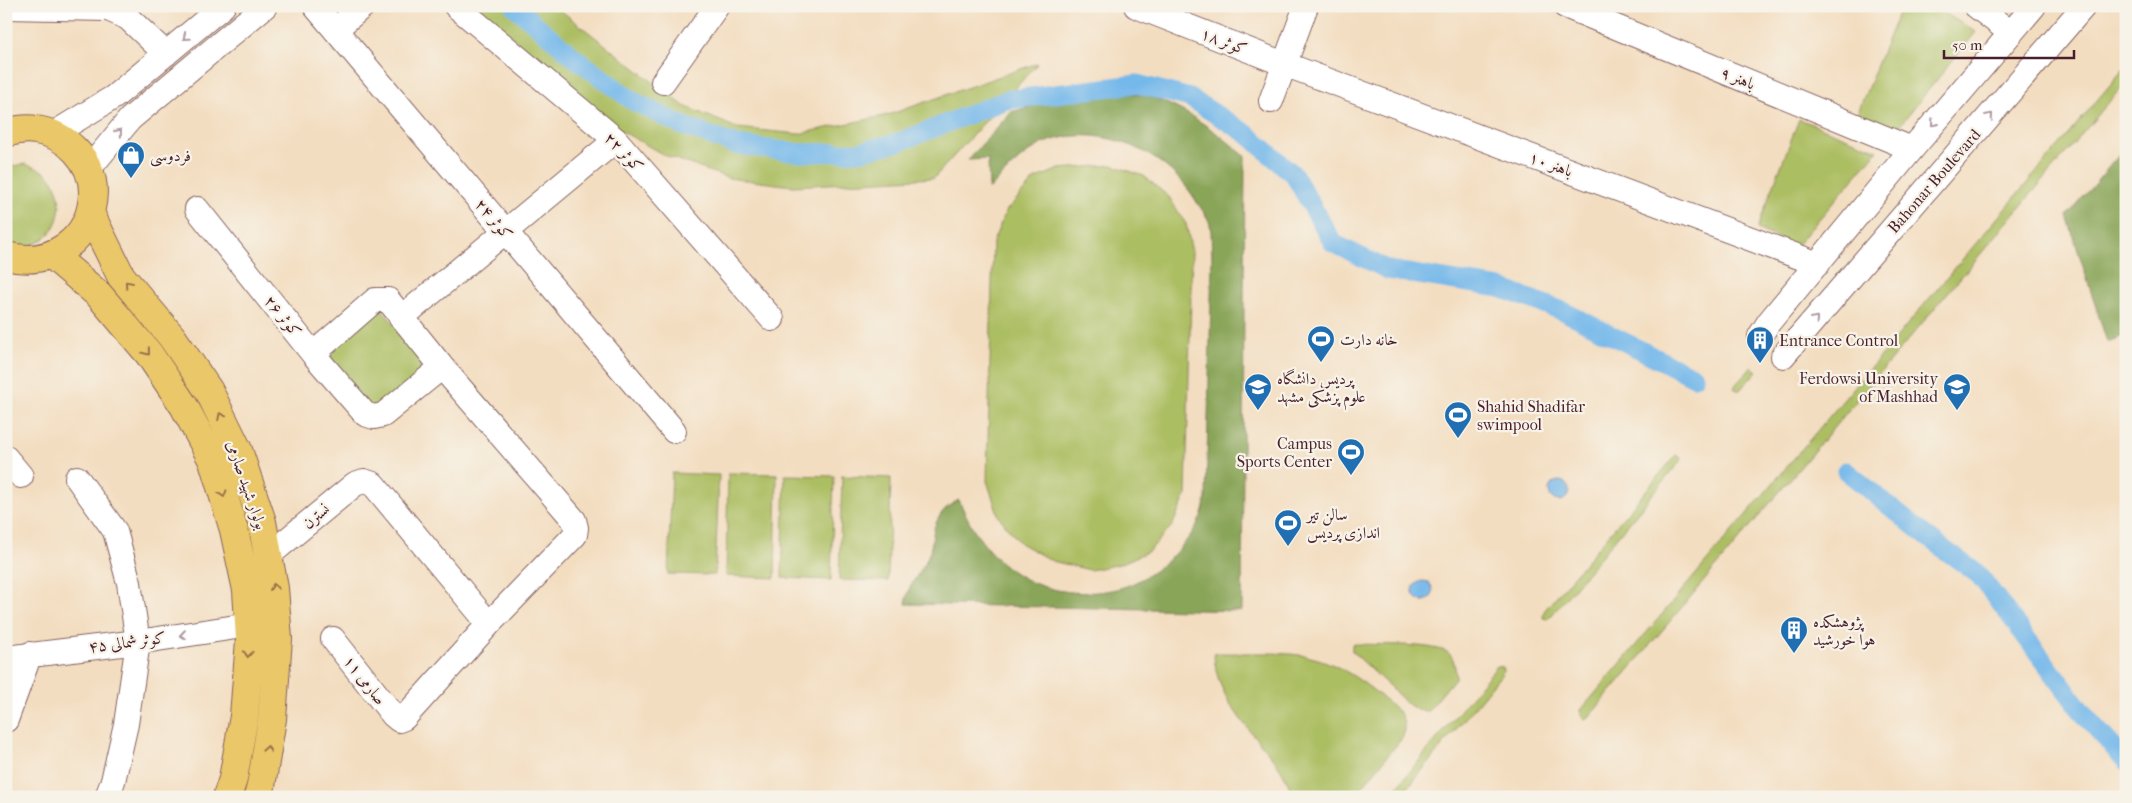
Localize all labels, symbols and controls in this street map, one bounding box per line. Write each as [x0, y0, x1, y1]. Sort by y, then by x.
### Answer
street label: کوثر ۱۸ [1198, 24, 1250, 59]
scale bar [1944, 28, 2074, 60]
one-way arrow [183, 32, 192, 40]
text: 50 m [1952, 36, 1983, 54]
street label: باهنر ۹ [1718, 63, 1758, 93]
one-way arrow [1984, 113, 1993, 122]
one-way arrow [1931, 117, 1939, 126]
street label: Bahonar Boulevard [1884, 125, 1985, 237]
street label: کوثر ۲۲ [600, 128, 647, 177]
one-way arrow [114, 129, 122, 138]
shop icon: فردوسی [116, 140, 146, 179]
place label: فردوسی [150, 146, 191, 167]
street label: باهنر ۱۰ [1527, 147, 1575, 181]
street label: کوثر ۲۴ [471, 195, 517, 244]
one-way arrow [124, 281, 133, 290]
street label: کوثر ۲۶ [260, 291, 305, 341]
one-way arrow [1809, 315, 1818, 324]
sports icon: خانه دارت [1306, 324, 1336, 363]
building icon: Entrance Control [1745, 325, 1775, 364]
place label: خانه دارت [1340, 330, 1398, 349]
place label: Entrance Control [1779, 331, 1899, 350]
one-way arrow [142, 346, 150, 355]
place label: پردیس دانشگاه علوم پزشکی مشهد [1277, 368, 1366, 411]
place label: Ferdowsi University of Mashhad [1799, 369, 1938, 406]
school or university icon: پردیس دانشگاه علوم پزشکی مشهد [1243, 372, 1273, 411]
school or university icon: Ferdowsi University of Mashhad [1942, 372, 1972, 411]
place label: Shahid Shadifar swimpool [1477, 397, 1585, 434]
sports icon: Shahid Shadifar swimpool [1443, 400, 1473, 439]
one-way arrow [217, 413, 227, 422]
place label: Campus Sports Center [1237, 434, 1332, 471]
sports icon: Campus Sports Center [1336, 437, 1366, 476]
street label: بولوار شهید صارمی [222, 438, 271, 532]
one-way arrow [218, 490, 228, 498]
street label: نسترن [299, 499, 333, 533]
place label: سالن تیر اندازی پردیس [1305, 505, 1380, 543]
sports icon: سالن تیر اندازی پردیس [1273, 508, 1303, 547]
one-way arrow [269, 583, 280, 591]
place label: پژوهشکده هوا خورشید [1813, 612, 1876, 650]
building icon: پژوهشکده هوا خورشید [1779, 615, 1809, 654]
street label: کوثر شمالی ۴۵ [87, 628, 167, 657]
one-way arrow [179, 629, 187, 640]
one-way arrow [243, 650, 254, 658]
street label: صارمی ۱۱ [340, 652, 390, 708]
one-way arrow [262, 745, 272, 754]

